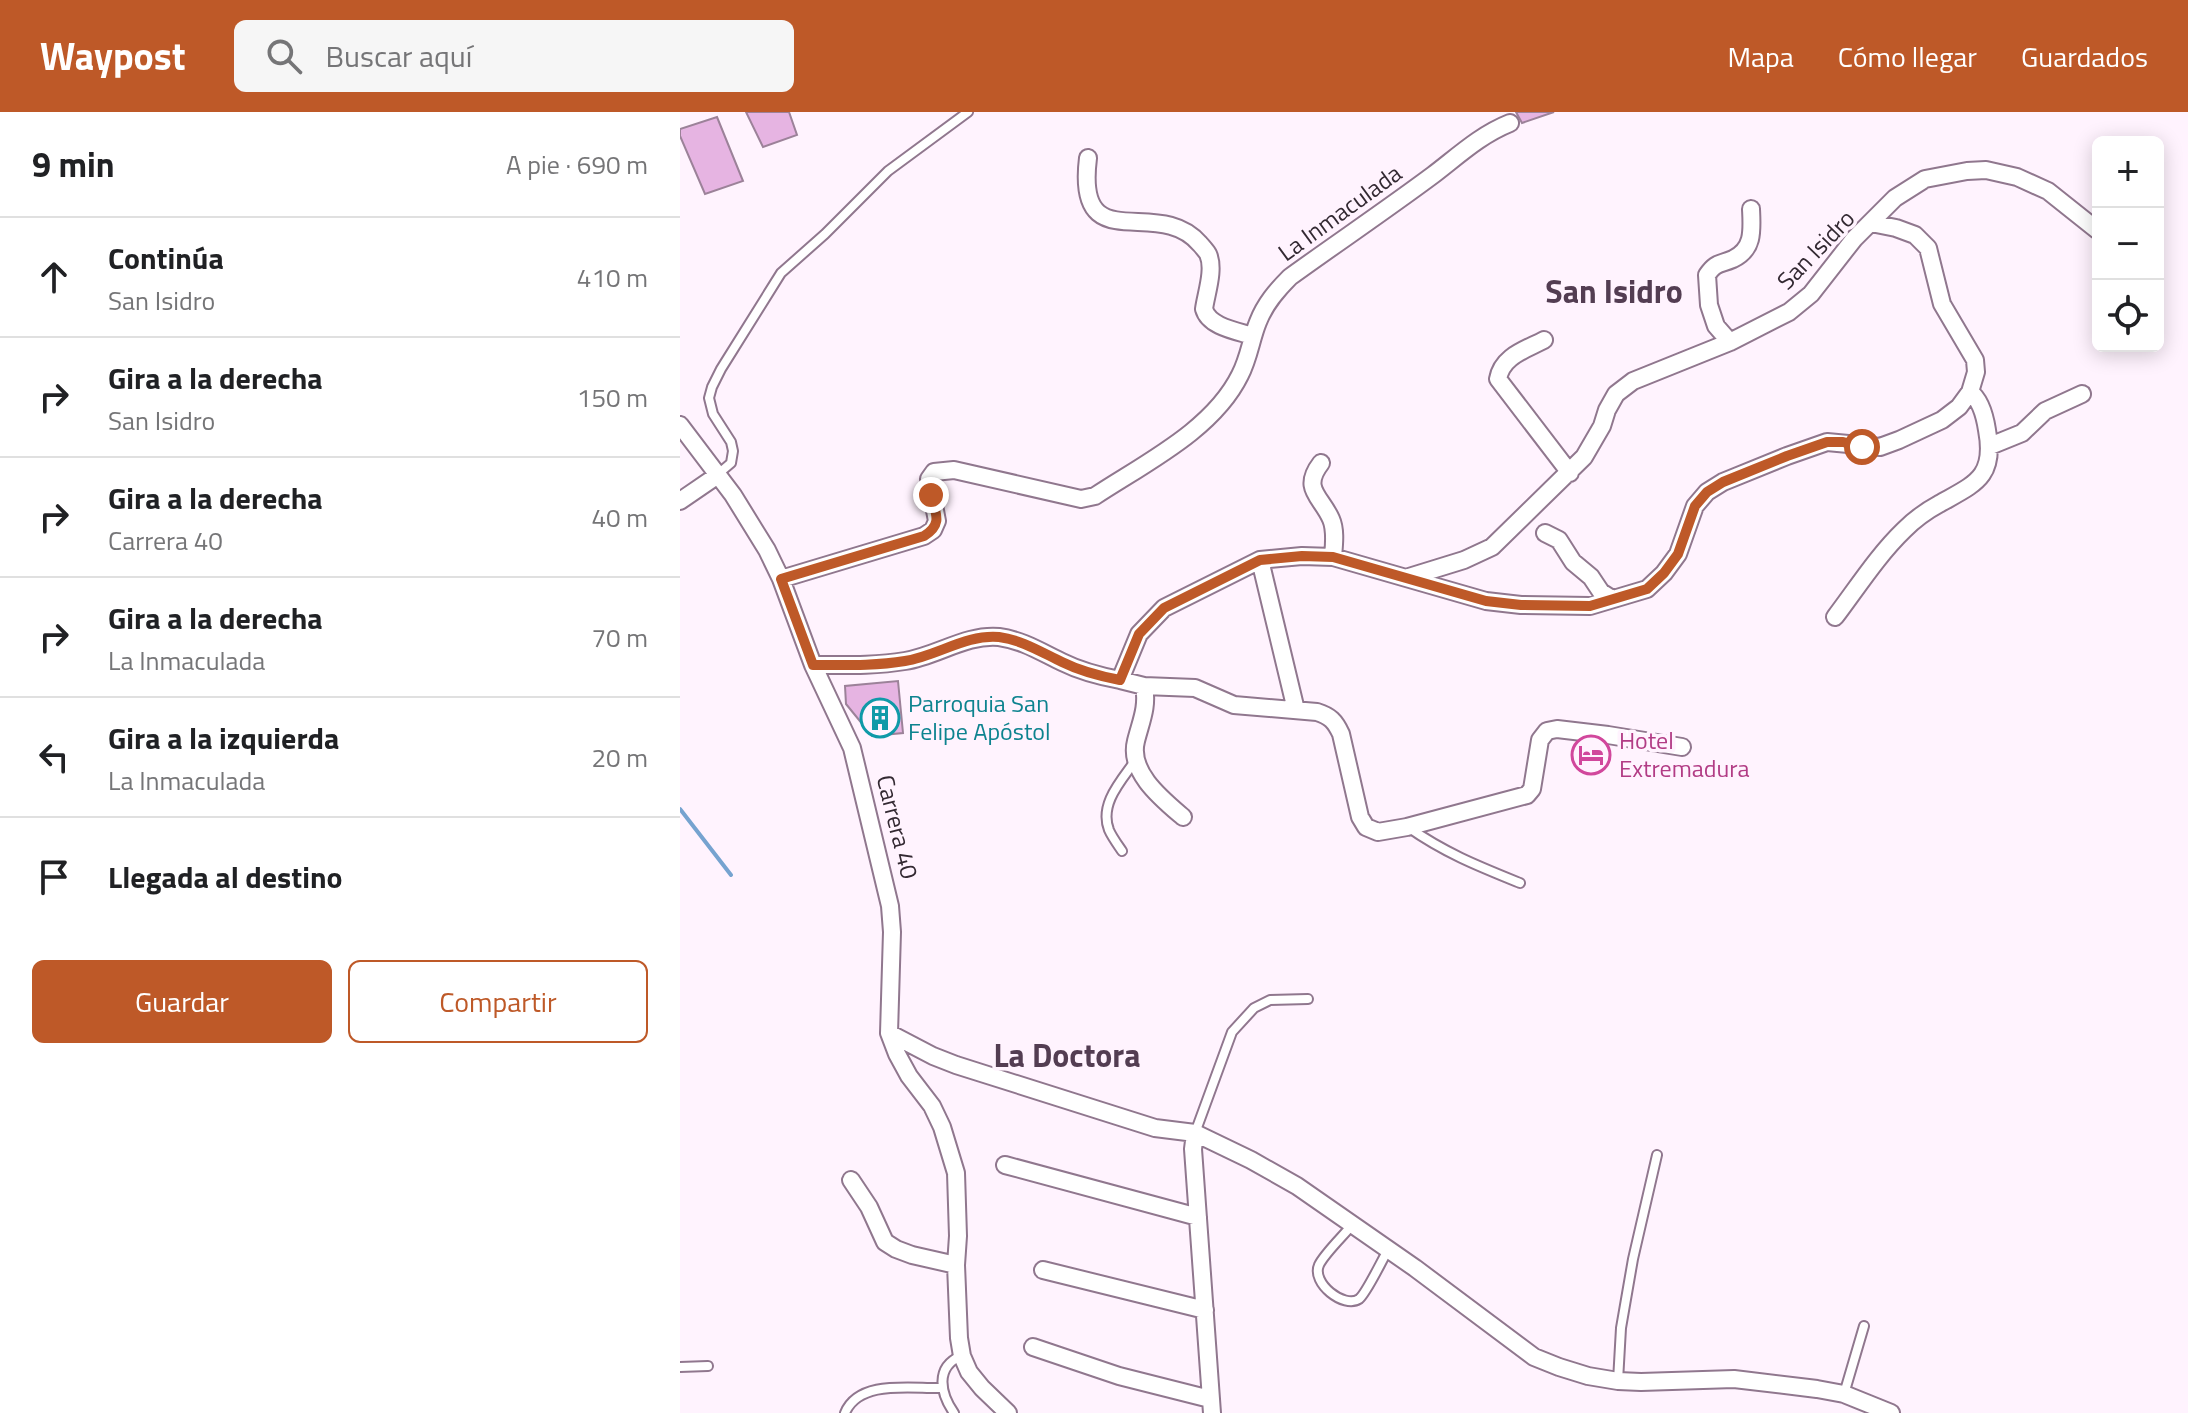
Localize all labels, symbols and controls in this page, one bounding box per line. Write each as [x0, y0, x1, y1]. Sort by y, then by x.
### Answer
search box [234, 20, 794, 92]
text: Waypost [40, 27, 186, 85]
text: Buscar aquí [326, 33, 472, 79]
icon: search [262, 34, 306, 78]
text: Mapa [1727, 35, 1794, 78]
text: Cómo llegar [1838, 35, 1977, 78]
text: Guardados [2021, 35, 2148, 78]
map controls [2092, 136, 2164, 352]
button: + [2092, 136, 2164, 208]
text: 9 min [32, 138, 115, 190]
text: A pie · 690 m [506, 145, 648, 184]
street label: La Inmaculada [1270, 155, 1409, 269]
street label: San Isidro [1768, 201, 1863, 297]
button: − [2092, 208, 2164, 280]
text: Continúa [108, 235, 224, 281]
icon: ahead [32, 255, 76, 299]
text: 410 m [577, 258, 648, 297]
district label: San Isidro [1545, 267, 1683, 315]
button: locate [2092, 280, 2164, 352]
text: San Isidro [108, 281, 215, 320]
text: Gira a la derecha [108, 355, 323, 401]
icon: right [32, 375, 76, 419]
text: 150 m [577, 378, 648, 417]
text: San Isidro [108, 401, 215, 440]
route start [1844, 429, 1880, 465]
text: Gira a la derecha [108, 475, 323, 521]
route end [913, 477, 949, 513]
icon: right [32, 495, 76, 539]
text: 40 m [591, 498, 648, 537]
text: Carrera 40 [108, 521, 223, 560]
text: Gira a la derecha [108, 595, 323, 641]
icon: right [32, 615, 76, 659]
text: 70 m [591, 618, 648, 657]
text: La Inmaculada [108, 641, 265, 680]
place label: Parroquia San Felipe Apóstol [908, 685, 1051, 749]
building icon: Parroquia San Felipe Apóstol [859, 697, 901, 739]
text: Gira a la izquierda [108, 715, 339, 761]
place label: Hotel Extremadura [1619, 722, 1750, 786]
hotel icon: Hotel Extremadura [1570, 734, 1612, 776]
icon: left [32, 735, 76, 779]
text: 20 m [591, 738, 648, 777]
text: La Inmaculada [108, 761, 265, 800]
street label: Carrera 40 [868, 771, 928, 883]
text: Llegada al destino [108, 854, 342, 900]
icon: arrive [32, 855, 76, 899]
button: Guardar [32, 960, 332, 1043]
button: Compartir [348, 960, 648, 1043]
district label: La Doctora [993, 1031, 1141, 1079]

